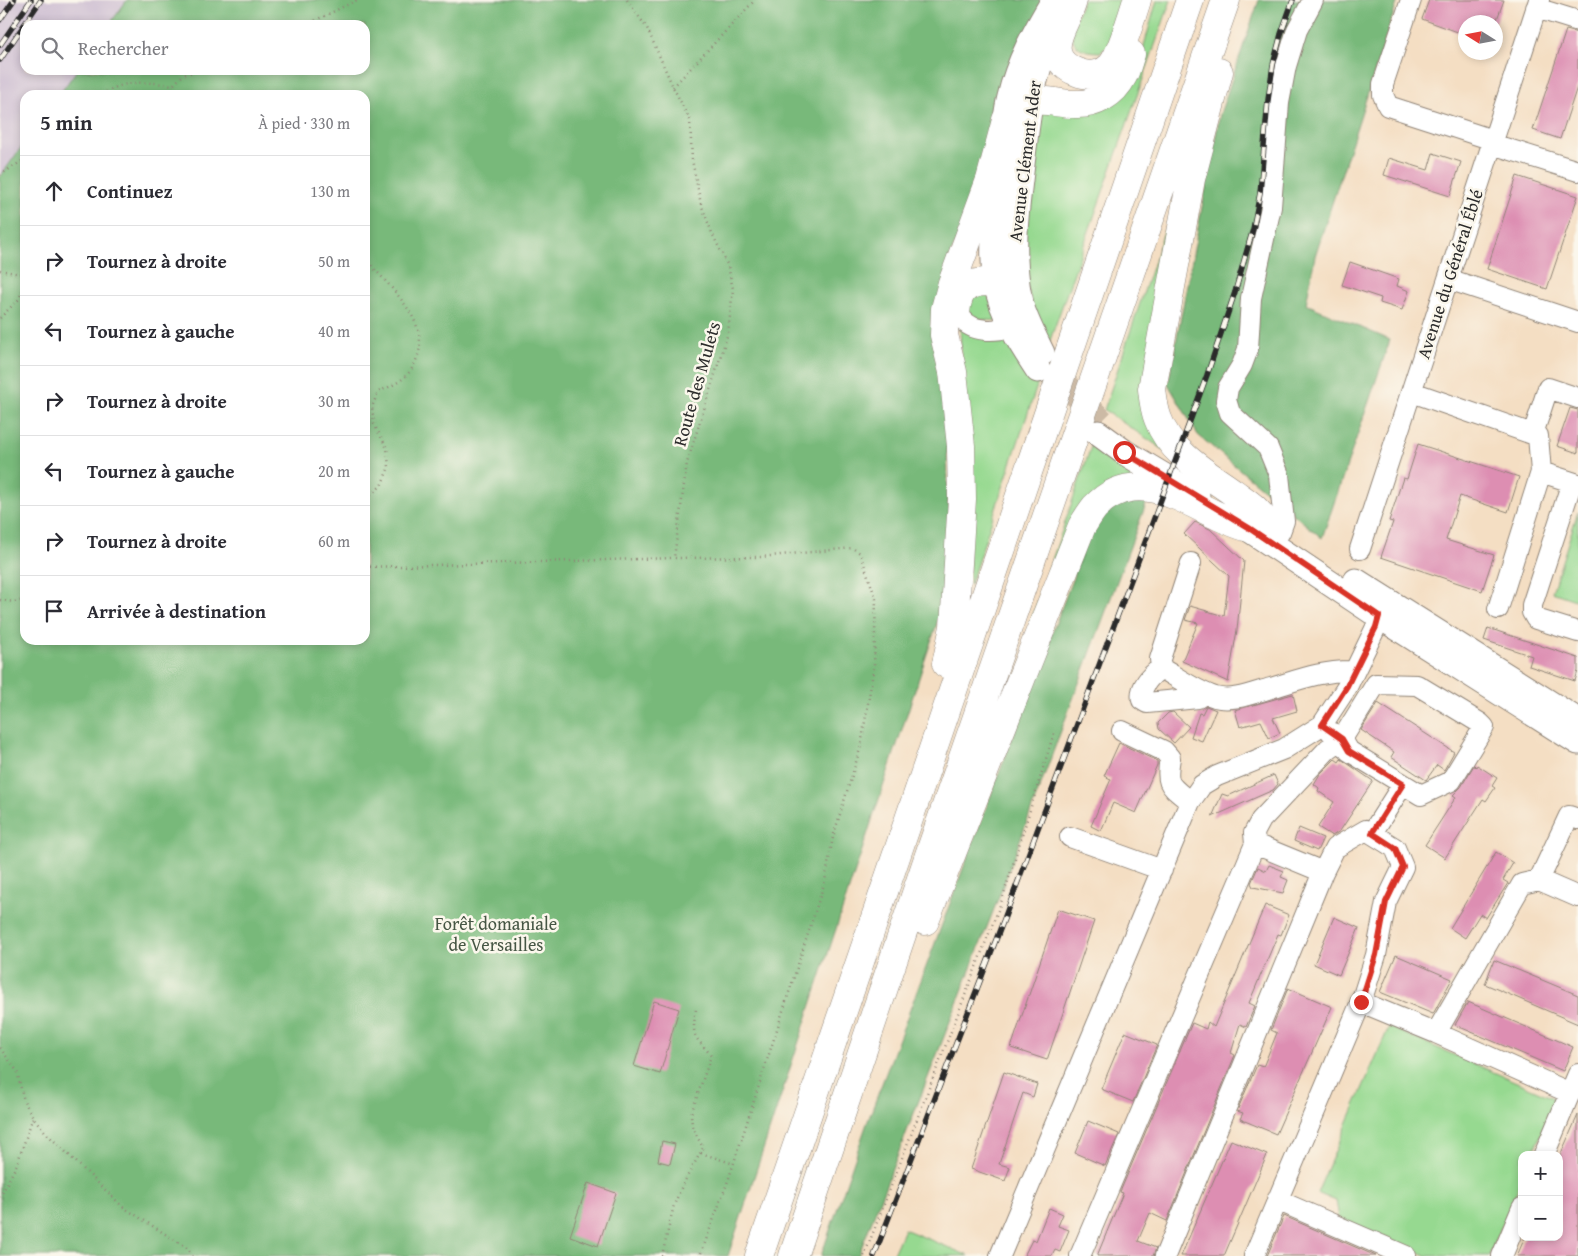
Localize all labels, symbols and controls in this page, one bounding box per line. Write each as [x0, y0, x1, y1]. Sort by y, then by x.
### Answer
north arrow [1458, 15, 1503, 60]
search box [20, 20, 370, 75]
icon: search [38, 34, 66, 62]
text: Rechercher [78, 34, 169, 62]
street label: Avenue Clément Ader [1001, 78, 1048, 243]
text: 5 min [40, 107, 92, 138]
text: À pied · 330 m [258, 111, 350, 135]
icon: ahead [40, 177, 68, 205]
text: Continuez [87, 177, 173, 205]
text: 130 m [310, 179, 350, 203]
street label: Avenue du Général Éblé [1409, 186, 1490, 362]
icon: right [40, 247, 68, 275]
text: Tournez à droite [87, 247, 227, 275]
text: 50 m [318, 249, 350, 273]
icon: left [40, 317, 68, 345]
text: Tournez à gauche [87, 317, 235, 345]
street label: Route des Mulets [666, 318, 727, 449]
text: 40 m [318, 319, 350, 343]
icon: right [40, 387, 68, 415]
text: Tournez à droite [87, 387, 227, 415]
text: 30 m [318, 389, 350, 413]
route start [1113, 441, 1136, 464]
icon: left [40, 457, 68, 485]
text: Tournez à gauche [87, 457, 235, 485]
text: 20 m [318, 459, 350, 483]
icon: right [40, 527, 68, 555]
text: Tournez à droite [87, 527, 227, 555]
text: 60 m [318, 529, 350, 553]
icon: arrive [40, 597, 68, 625]
text: Arrivée à destination [87, 597, 266, 625]
park label: Forêt domaniale de Versailles [435, 910, 557, 958]
route end [1350, 991, 1373, 1014]
map controls [1518, 1151, 1563, 1241]
button: + [1518, 1151, 1563, 1196]
button: − [1518, 1196, 1563, 1241]

